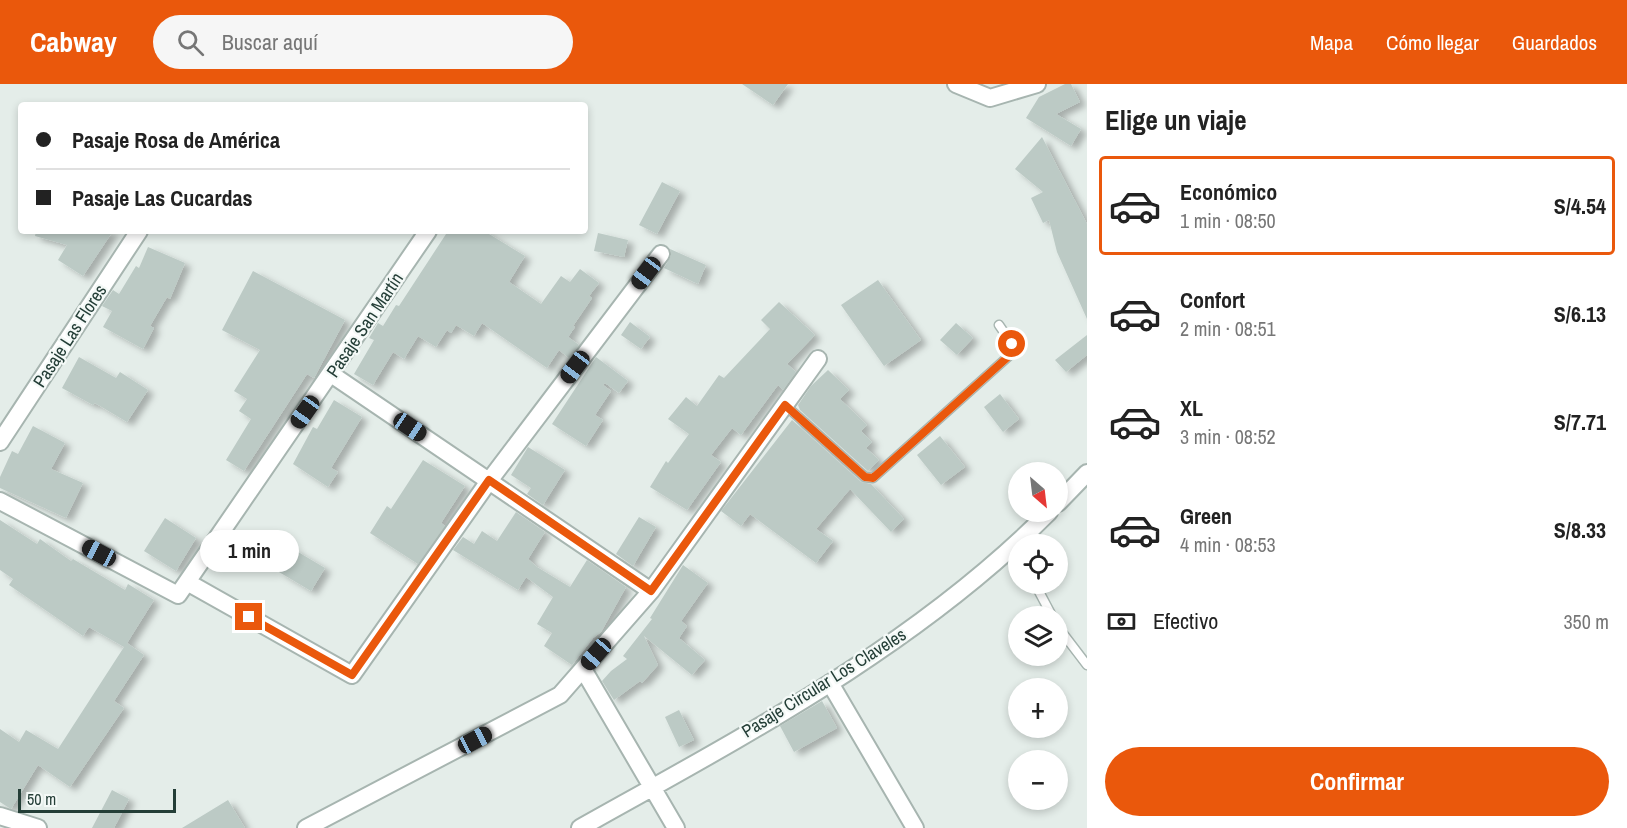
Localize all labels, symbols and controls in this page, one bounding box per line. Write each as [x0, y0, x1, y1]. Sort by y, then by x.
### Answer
search box [153, 15, 573, 69]
text: Cabway [30, 23, 117, 61]
icon: search [174, 26, 207, 59]
text: Buscar aquí [222, 27, 318, 57]
text: Mapa [1310, 28, 1353, 57]
text: Cómo llegar [1386, 28, 1479, 57]
text: Guardados [1512, 28, 1597, 57]
text: Elige un viaje [1105, 102, 1247, 138]
text: Pasaje Rosa de América [72, 125, 280, 155]
text: Económico [1180, 177, 1277, 207]
icon: car [1108, 179, 1162, 233]
text: Pasaje Las Cucardas [72, 183, 253, 213]
text: S/4.54 [1554, 191, 1606, 221]
text: 1 min · 08:50 [1180, 207, 1276, 234]
car [628, 253, 664, 293]
street label: Pasaje San Martín [320, 267, 409, 382]
street label: Pasaje Las Flores [27, 279, 112, 392]
text: Confort [1180, 285, 1245, 315]
icon: car [1108, 287, 1162, 341]
text: S/6.13 [1554, 299, 1606, 329]
text: 2 min · 08:51 [1180, 315, 1276, 342]
route start [998, 330, 1025, 357]
car [557, 347, 593, 387]
car [287, 392, 323, 432]
text: XL [1180, 393, 1203, 423]
icon: car [1108, 395, 1162, 449]
text: S/7.71 [1554, 407, 1606, 437]
car [390, 409, 430, 445]
text: 3 min · 08:52 [1180, 423, 1276, 450]
north arrow [1008, 462, 1068, 522]
map controls [1008, 462, 1068, 810]
text: Green [1180, 501, 1232, 531]
icon: car [1108, 503, 1162, 557]
text: S/8.33 [1554, 515, 1606, 545]
callout: 1 min [200, 530, 298, 572]
text: 4 min · 08:53 [1180, 531, 1276, 558]
button: locate [1008, 534, 1068, 594]
car [79, 537, 119, 569]
text: 1 min [228, 537, 271, 564]
route end [235, 603, 262, 630]
icon: cash [1105, 605, 1138, 638]
button: layers [1008, 606, 1068, 666]
text: Efectivo [1153, 606, 1218, 636]
text: 350 m [1563, 608, 1609, 635]
street label: Pasaje Circular Los Claveles [737, 622, 911, 743]
car [577, 635, 615, 673]
button: + [1008, 678, 1068, 738]
car [455, 724, 495, 756]
button: Confirmar [1105, 747, 1609, 816]
button: − [1008, 750, 1068, 810]
scale bar [18, 786, 176, 814]
text: 50 m [27, 788, 56, 810]

